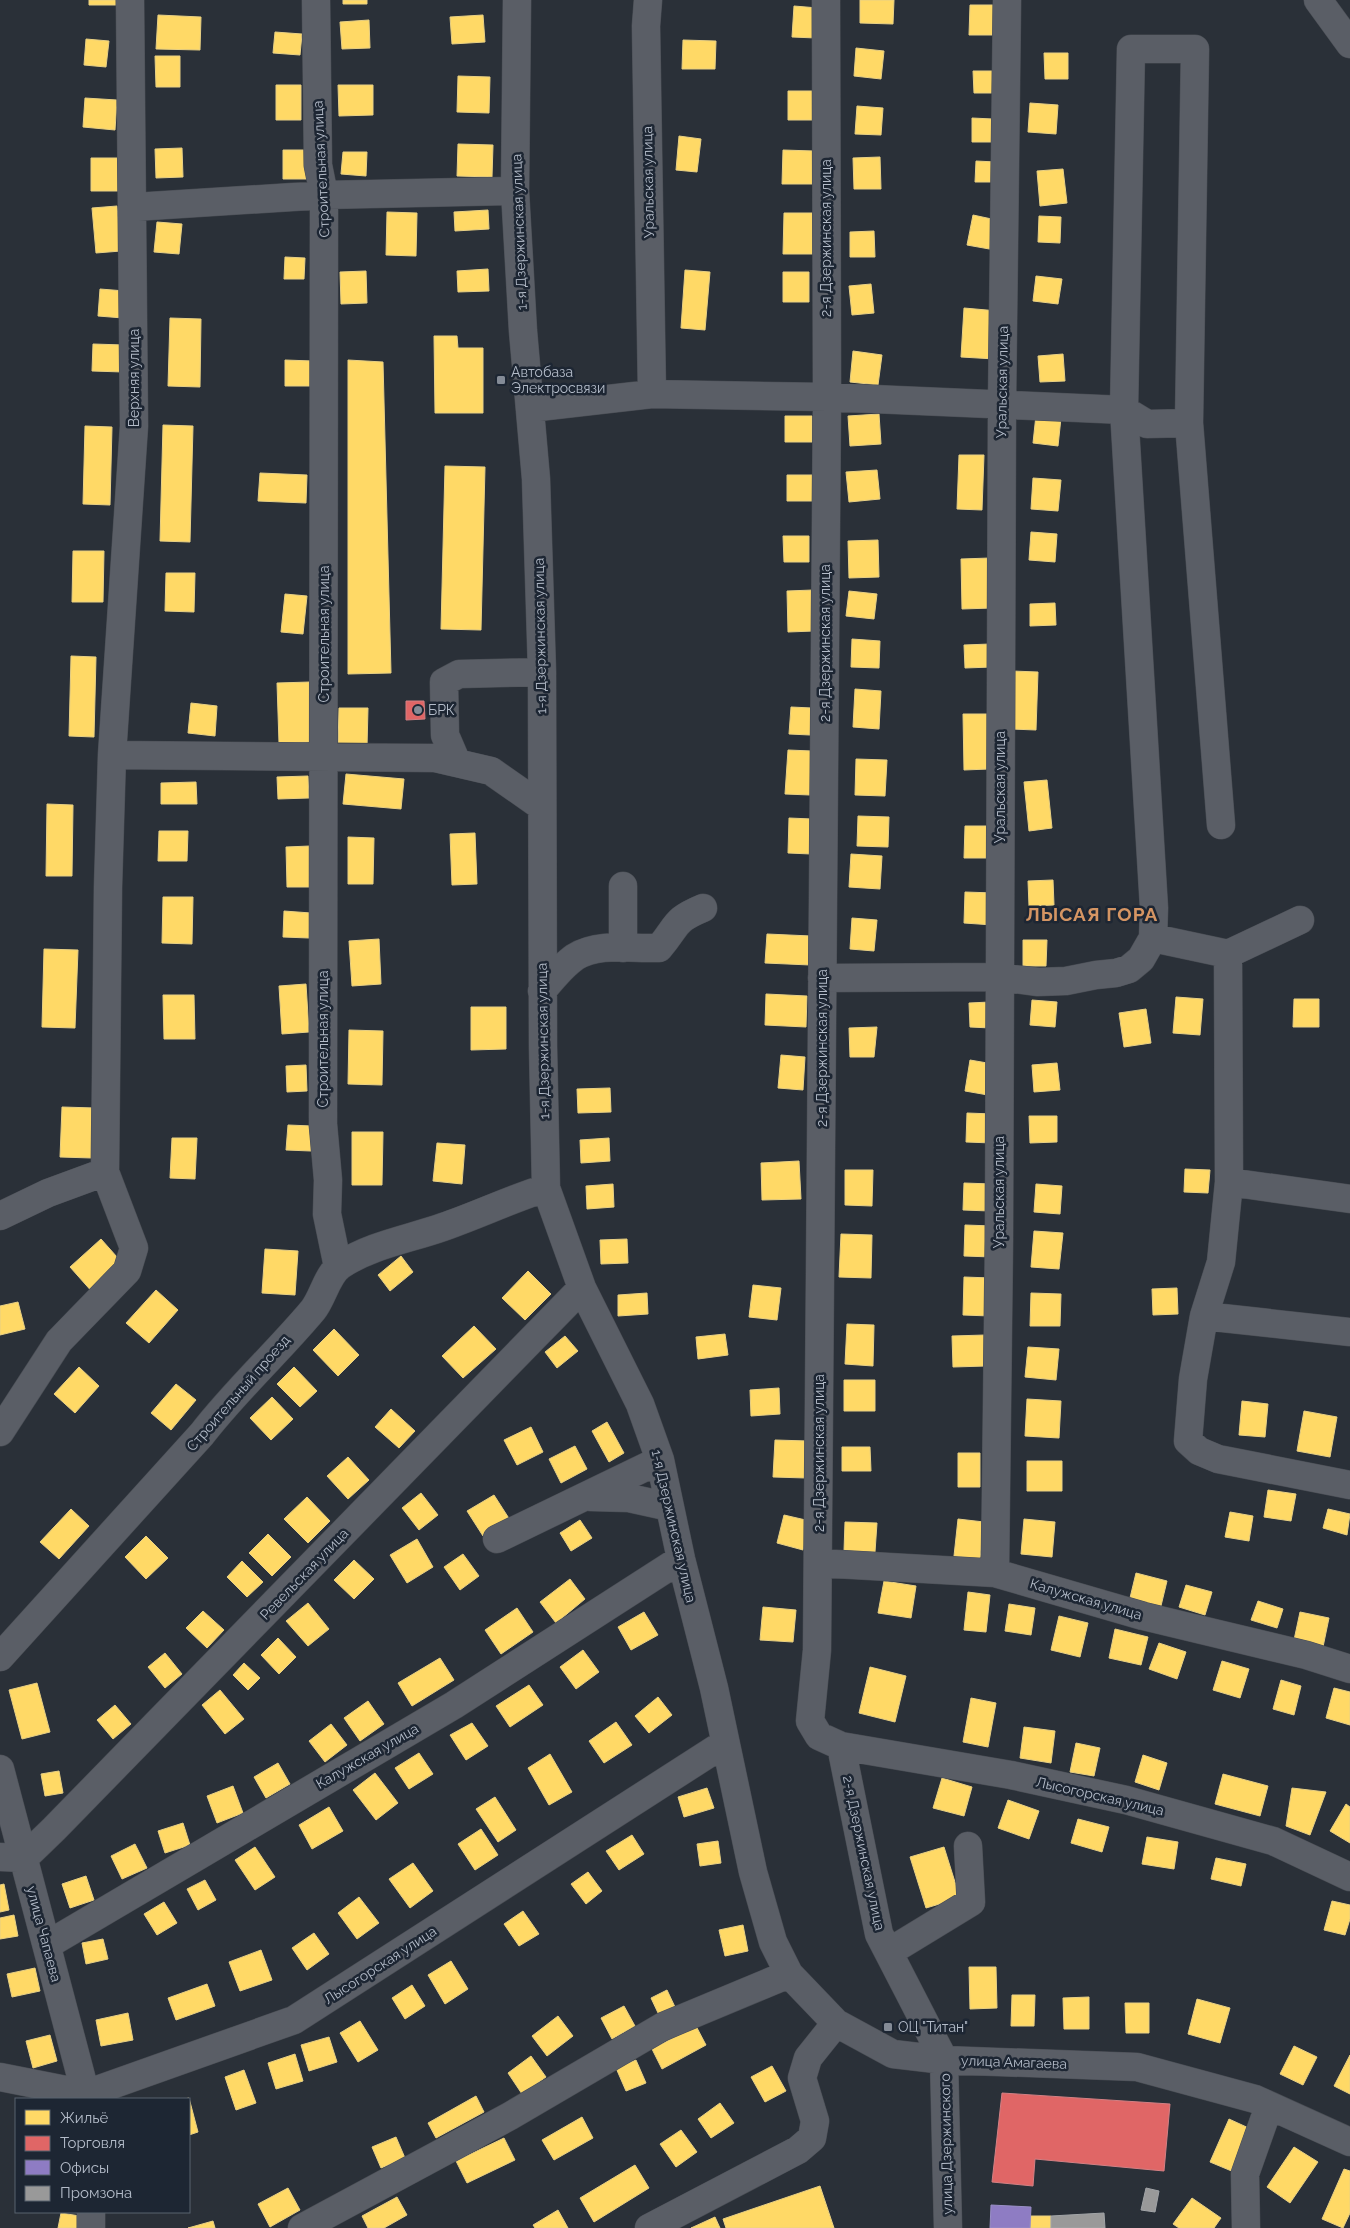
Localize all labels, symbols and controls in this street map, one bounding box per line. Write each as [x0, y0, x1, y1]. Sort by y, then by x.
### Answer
street label: Строительная улица [309, 100, 333, 238]
street label: Уральская улица [639, 126, 657, 238]
street label: 1-я Дзержинская улица [508, 154, 530, 310]
street label: 2-я Дзержинская улица [818, 159, 834, 317]
street label: Уральская улица [993, 326, 1011, 438]
street label: Верхняя улица [126, 329, 142, 427]
place label: Автобаза Электросвязи [511, 364, 605, 396]
marker: Автобаза Электросвязи [495, 374, 507, 386]
street label: 1-я Дзержинская улица [531, 558, 549, 714]
street label: 2-я Дзержинская улица [817, 564, 833, 722]
street label: Строительная улица [316, 565, 332, 703]
place label: БРК [428, 702, 455, 718]
marker: БРК [412, 704, 424, 716]
street label: Уральская улица [992, 731, 1008, 843]
district label: ЛЫСАЯ ГОРА [1026, 903, 1158, 925]
street label: 1-я Дзержинская улица [534, 963, 552, 1119]
street label: 2-я Дзержинская улица [814, 969, 830, 1127]
street label: Строительная улица [315, 970, 331, 1108]
street label: Уральская улица [991, 1136, 1007, 1248]
street label: Строительный проезд [183, 1332, 293, 1454]
street label: 2-я Дзержинская улица [811, 1374, 827, 1532]
street label: 1-я Дзержинская улица [649, 1448, 699, 1604]
street label: Ревельская улица [257, 1525, 351, 1623]
street label: Калужская улица [1028, 1575, 1144, 1623]
street label: Калужская улица [313, 1720, 421, 1792]
street label: Лысогорская улица [1034, 1773, 1166, 1819]
street label: 2-я Дзержинская улица [840, 1774, 888, 1932]
street label: улица Чапаева [23, 1884, 65, 1984]
street label: Лысогорская улица [321, 1923, 439, 2007]
place label: ОЦ "Титан" [898, 2019, 968, 2035]
marker: ОЦ "Титан" [882, 2021, 894, 2033]
street label: улица Амагаева [961, 2052, 1067, 2072]
street label: улица Дзержинского [937, 2073, 955, 2215]
legend [15, 2098, 190, 2213]
text: Жильё [60, 2109, 109, 2127]
text: Торговля [60, 2134, 125, 2152]
text: Офисы [60, 2159, 109, 2177]
text: Промзона [60, 2184, 132, 2202]

